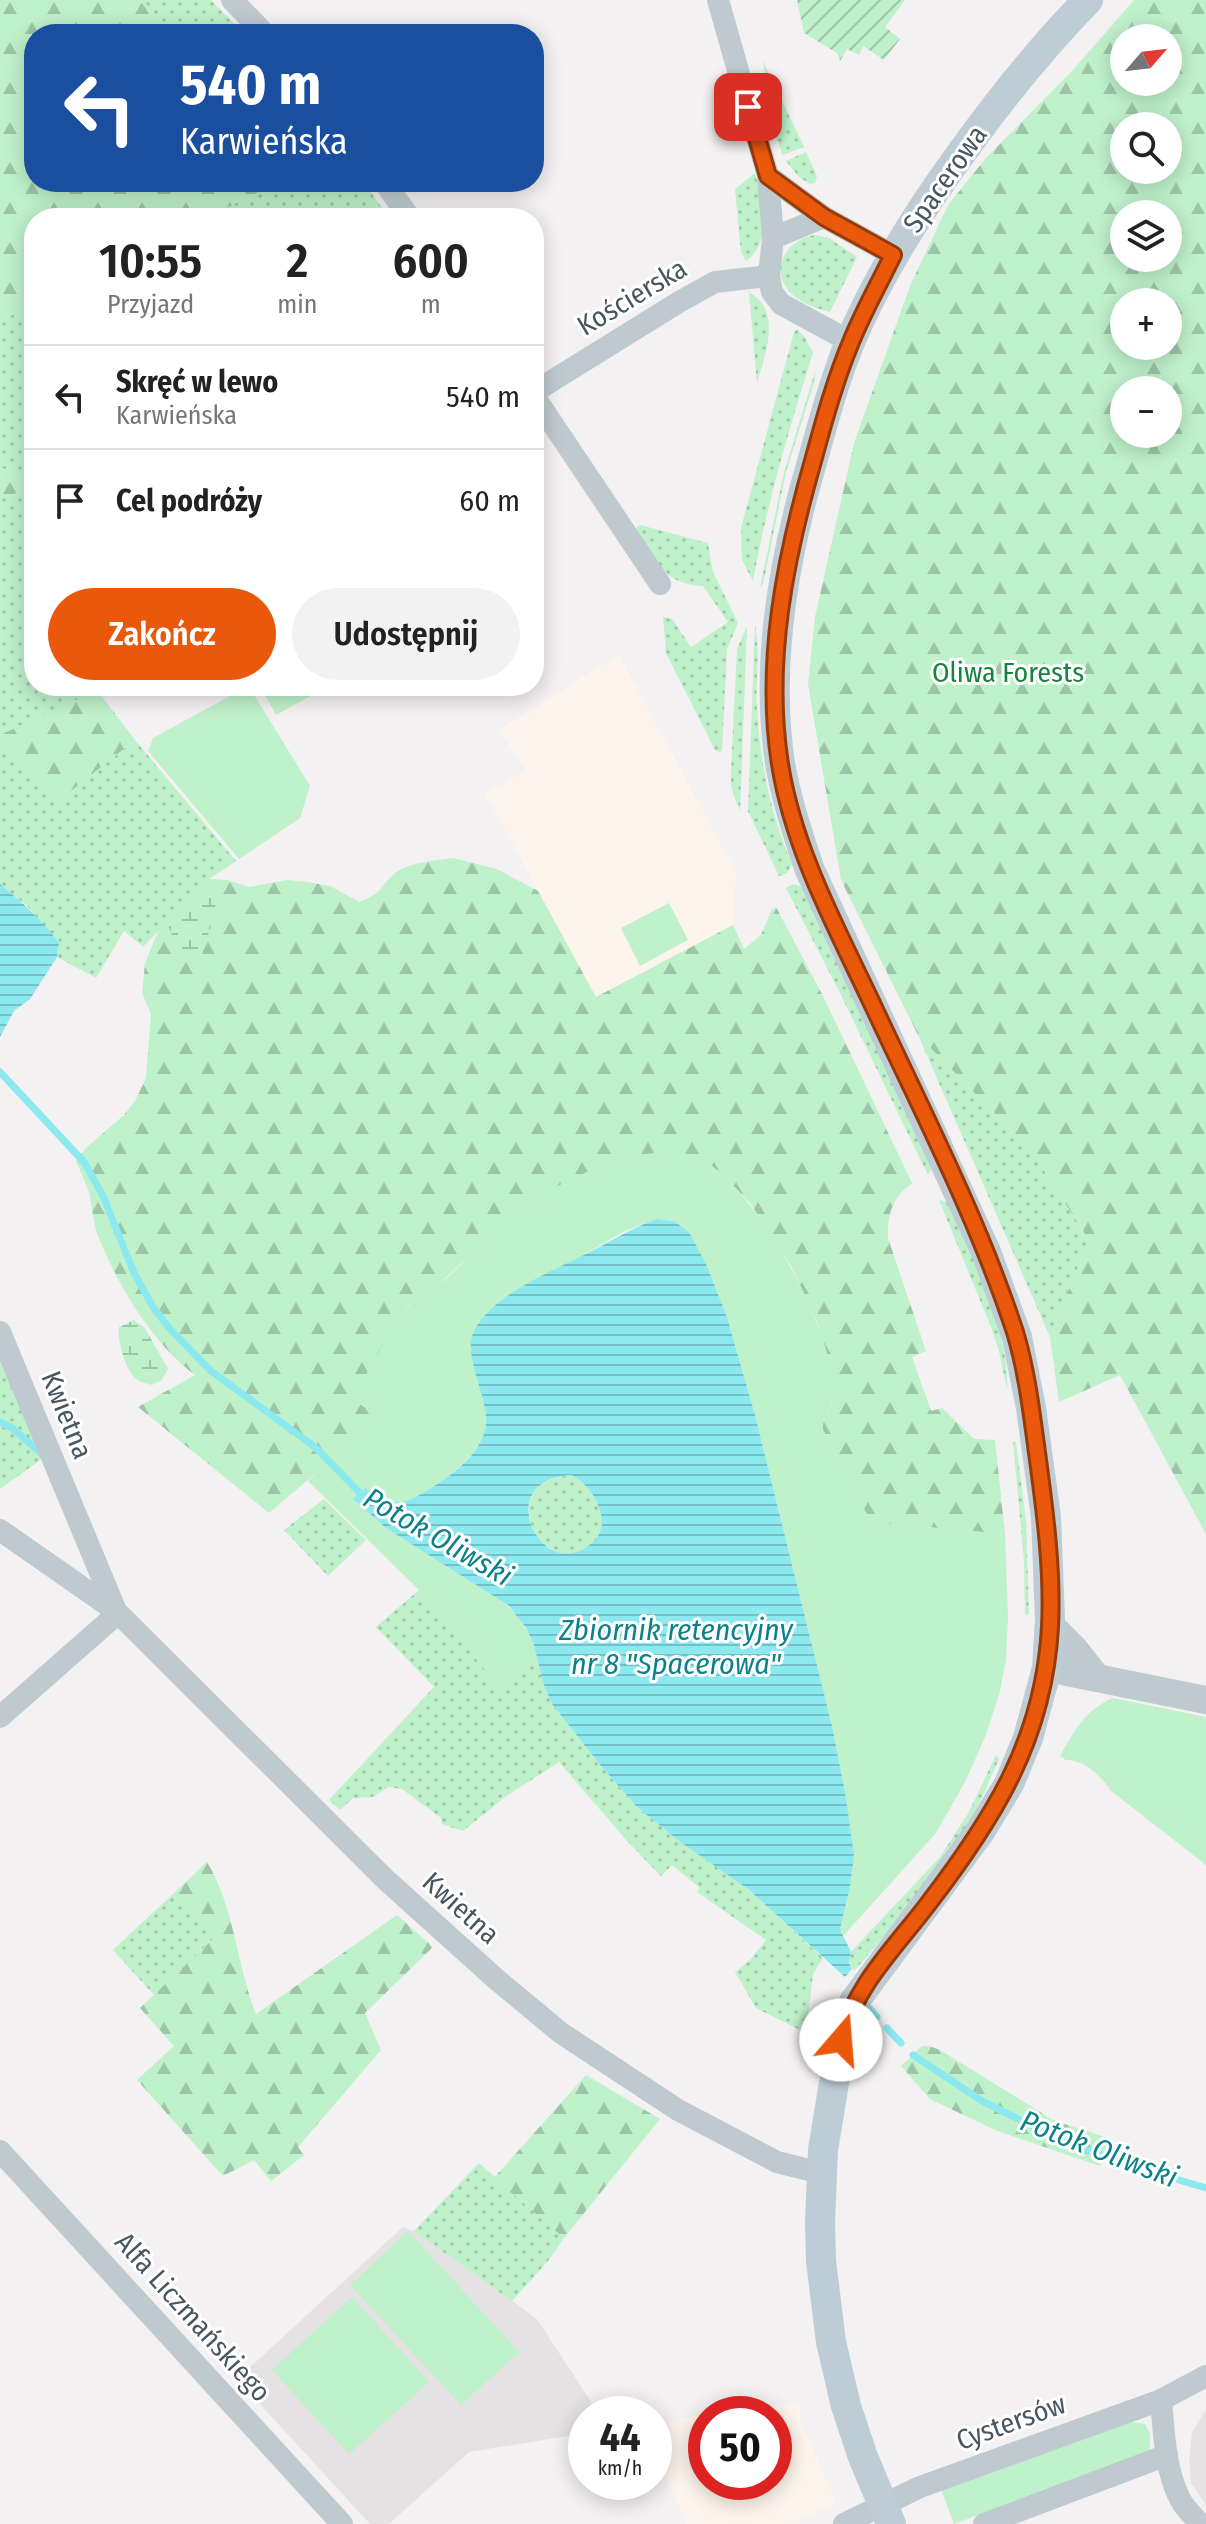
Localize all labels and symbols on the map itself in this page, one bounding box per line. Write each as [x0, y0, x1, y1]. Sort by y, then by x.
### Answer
north arrow [1110, 24, 1182, 96]
pin [714, 73, 782, 141]
street label: Spacerowa [896, 119, 994, 239]
street label: Kościerska [571, 252, 693, 342]
park label: Oliwa Forests [932, 656, 1084, 689]
street label: Kwietna [35, 1366, 99, 1464]
water label: Potok Oliwski [357, 1480, 519, 1594]
water label: Zbiornik retencyjny nr 8 "Spacerowa" [558, 1612, 795, 1682]
street label: Kwietna [416, 1865, 506, 1951]
position arrow [799, 1998, 883, 2082]
water label: Potok Oliwski [1015, 2103, 1183, 2196]
street label: Alfa Liczmańskiego [108, 2226, 278, 2408]
street label: Cystersów [952, 2387, 1070, 2457]
speed limit sign: 50 [688, 2396, 792, 2500]

